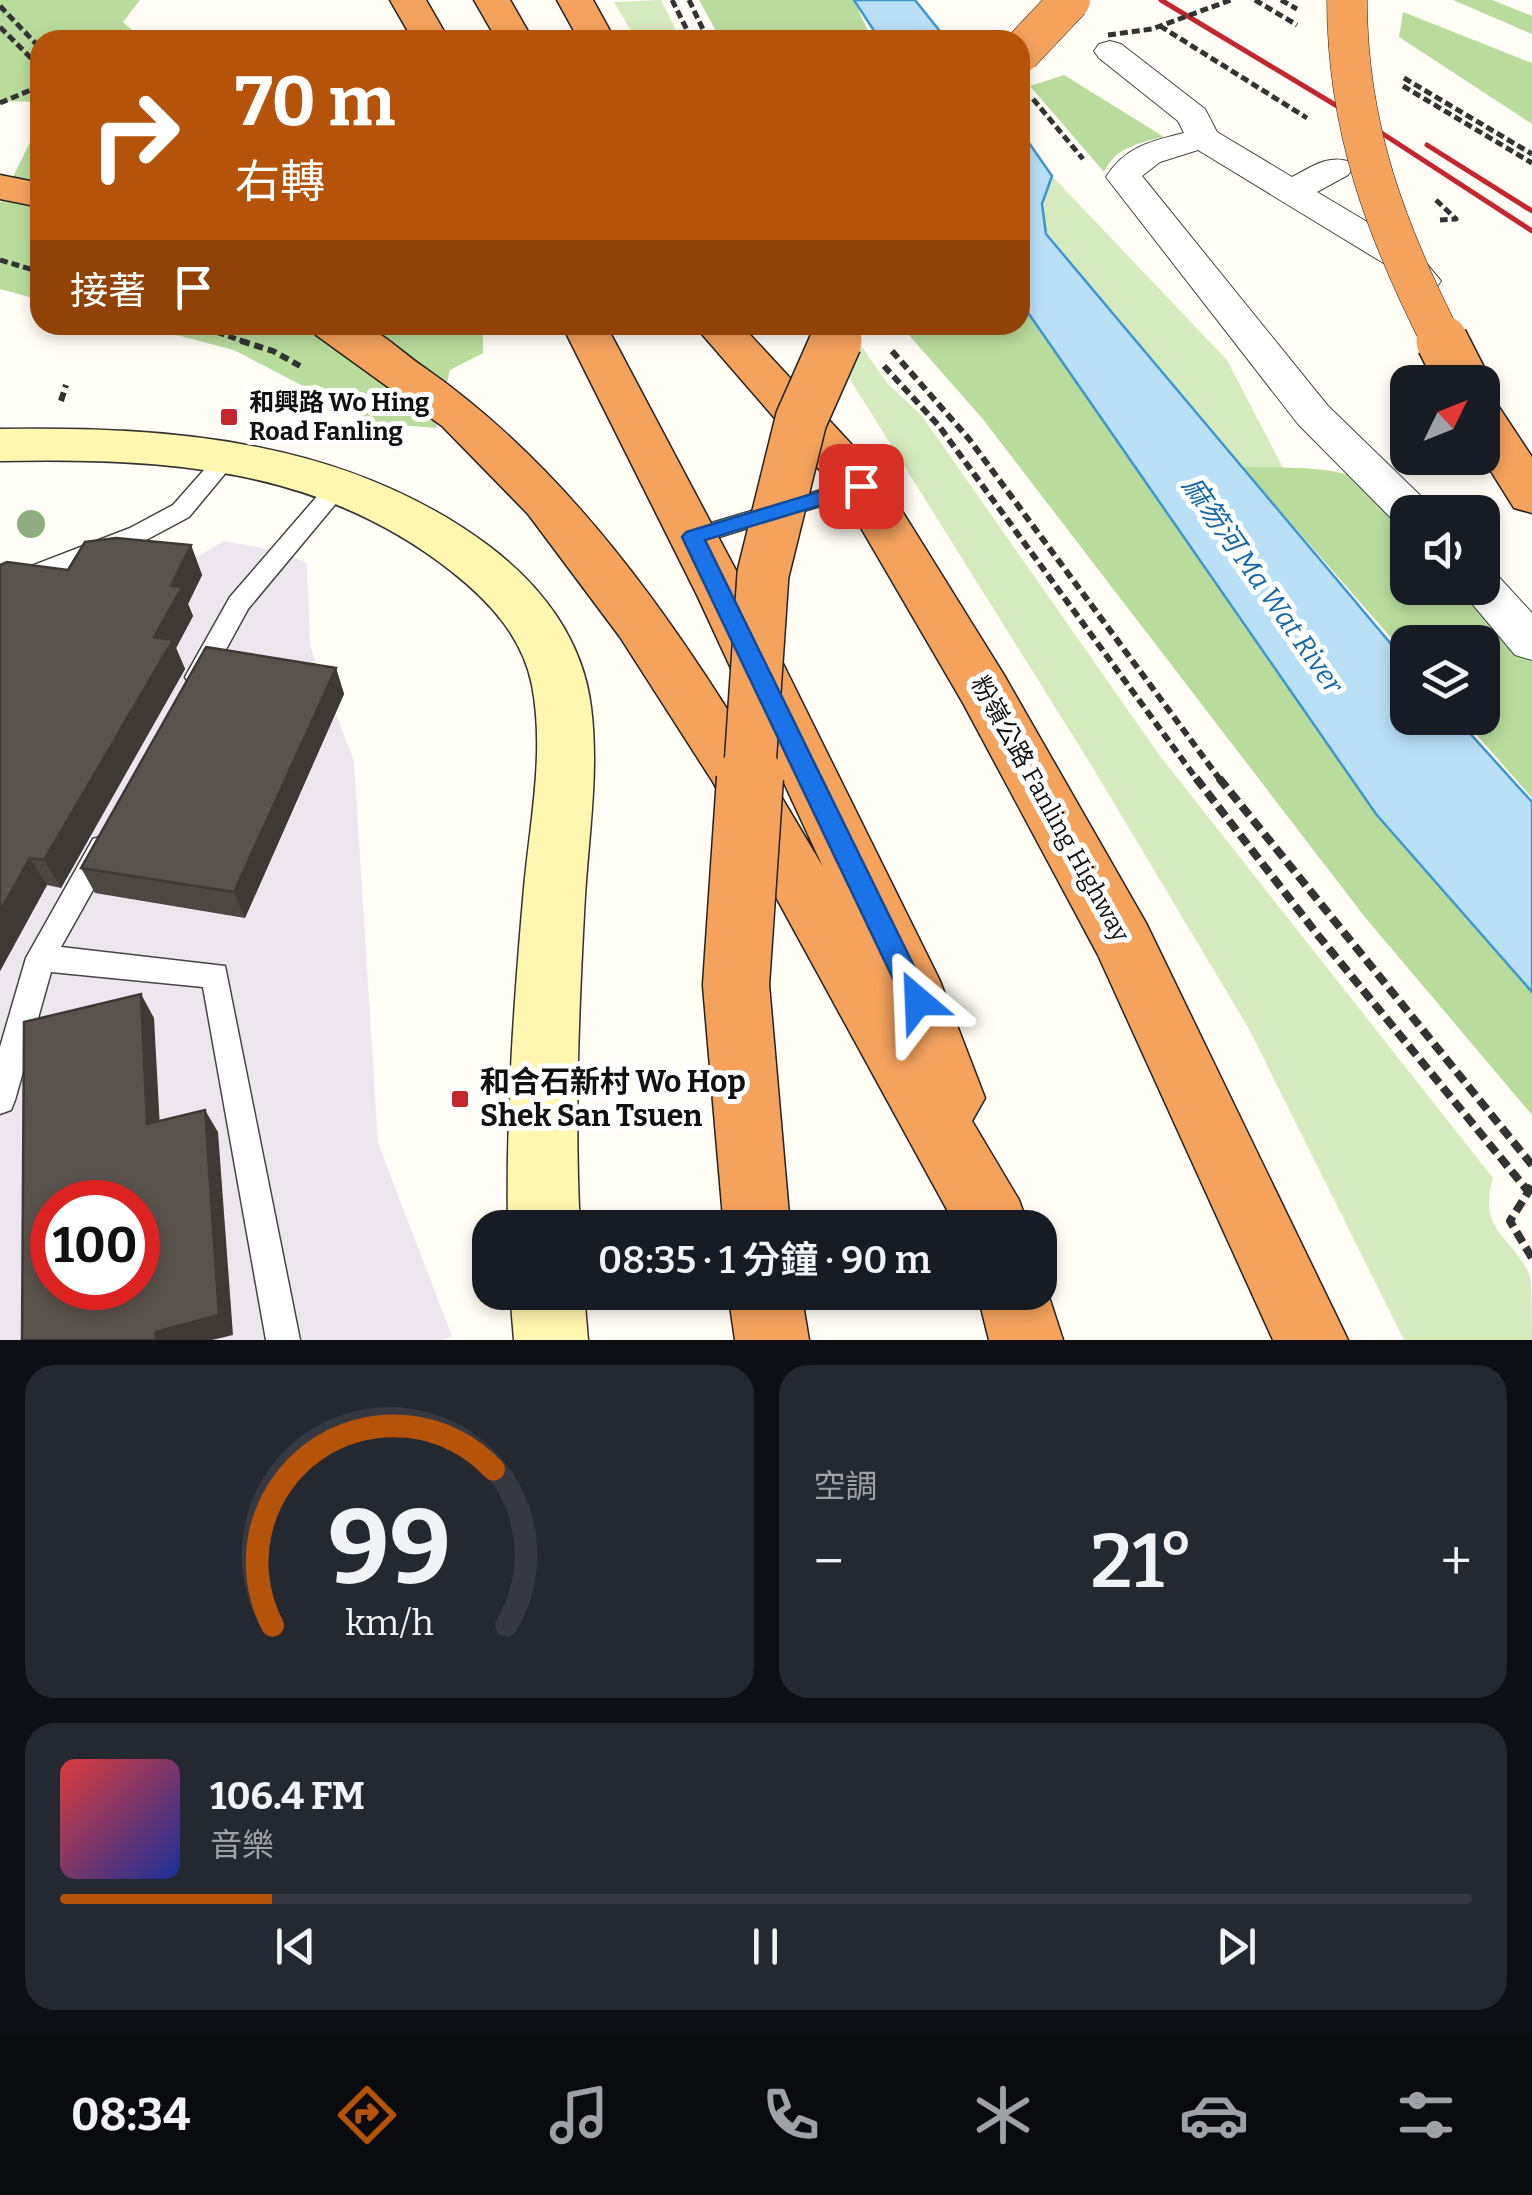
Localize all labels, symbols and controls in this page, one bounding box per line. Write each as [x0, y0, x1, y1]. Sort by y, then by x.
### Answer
text: 70 m [235, 60, 395, 144]
icon: right [70, 70, 200, 200]
text: 右轉 [235, 155, 325, 209]
icon: arrive [166, 260, 221, 315]
text: 接著 [70, 268, 146, 314]
north arrow [1390, 365, 1500, 475]
map controls [1390, 365, 1500, 735]
place label: 和興路 Wo Hing Road Fanling [249, 388, 429, 447]
marker: 和興路 Wo Hing Road Fanling [218, 406, 240, 428]
pin [819, 444, 904, 529]
icon: arrive [834, 459, 889, 514]
water label: 麻笏河 Ma Wat River [1176, 470, 1351, 701]
button: sound [1390, 495, 1500, 605]
button: layers [1390, 625, 1500, 735]
street label: 粉嶺公路 Fanling Highway [964, 671, 1136, 948]
position arrow [866, 949, 970, 1053]
place label: 和合石新村 Wo Hop Shek San Tsuen [480, 1064, 746, 1134]
marker: 和合石新村 Wo Hop Shek San Tsuen [449, 1088, 471, 1110]
speed limit sign: 100 [30, 1180, 160, 1310]
text: 08:35 · 1 分鐘 · 90 m [598, 1237, 931, 1283]
text: 空調 [814, 1467, 878, 1505]
text: 99 [328, 1486, 451, 1611]
text: 21° [1091, 1517, 1194, 1607]
text: − [814, 1529, 844, 1595]
text: + [1441, 1529, 1472, 1595]
text: km/h [345, 1602, 433, 1644]
text: 106.4 FM [210, 1773, 365, 1819]
text: 音樂 [210, 1826, 274, 1864]
icon: previous [268, 1919, 323, 1974]
icon: pause [738, 1919, 793, 1974]
icon: next [1209, 1919, 1264, 1974]
icon: directions [332, 2080, 402, 2150]
icon: music [544, 2080, 614, 2150]
icon: phone [756, 2080, 826, 2150]
icon: climate [968, 2080, 1038, 2150]
icon: car [1179, 2080, 1249, 2150]
icon: filters [1391, 2080, 1461, 2150]
text: 08:34 [71, 2088, 190, 2142]

